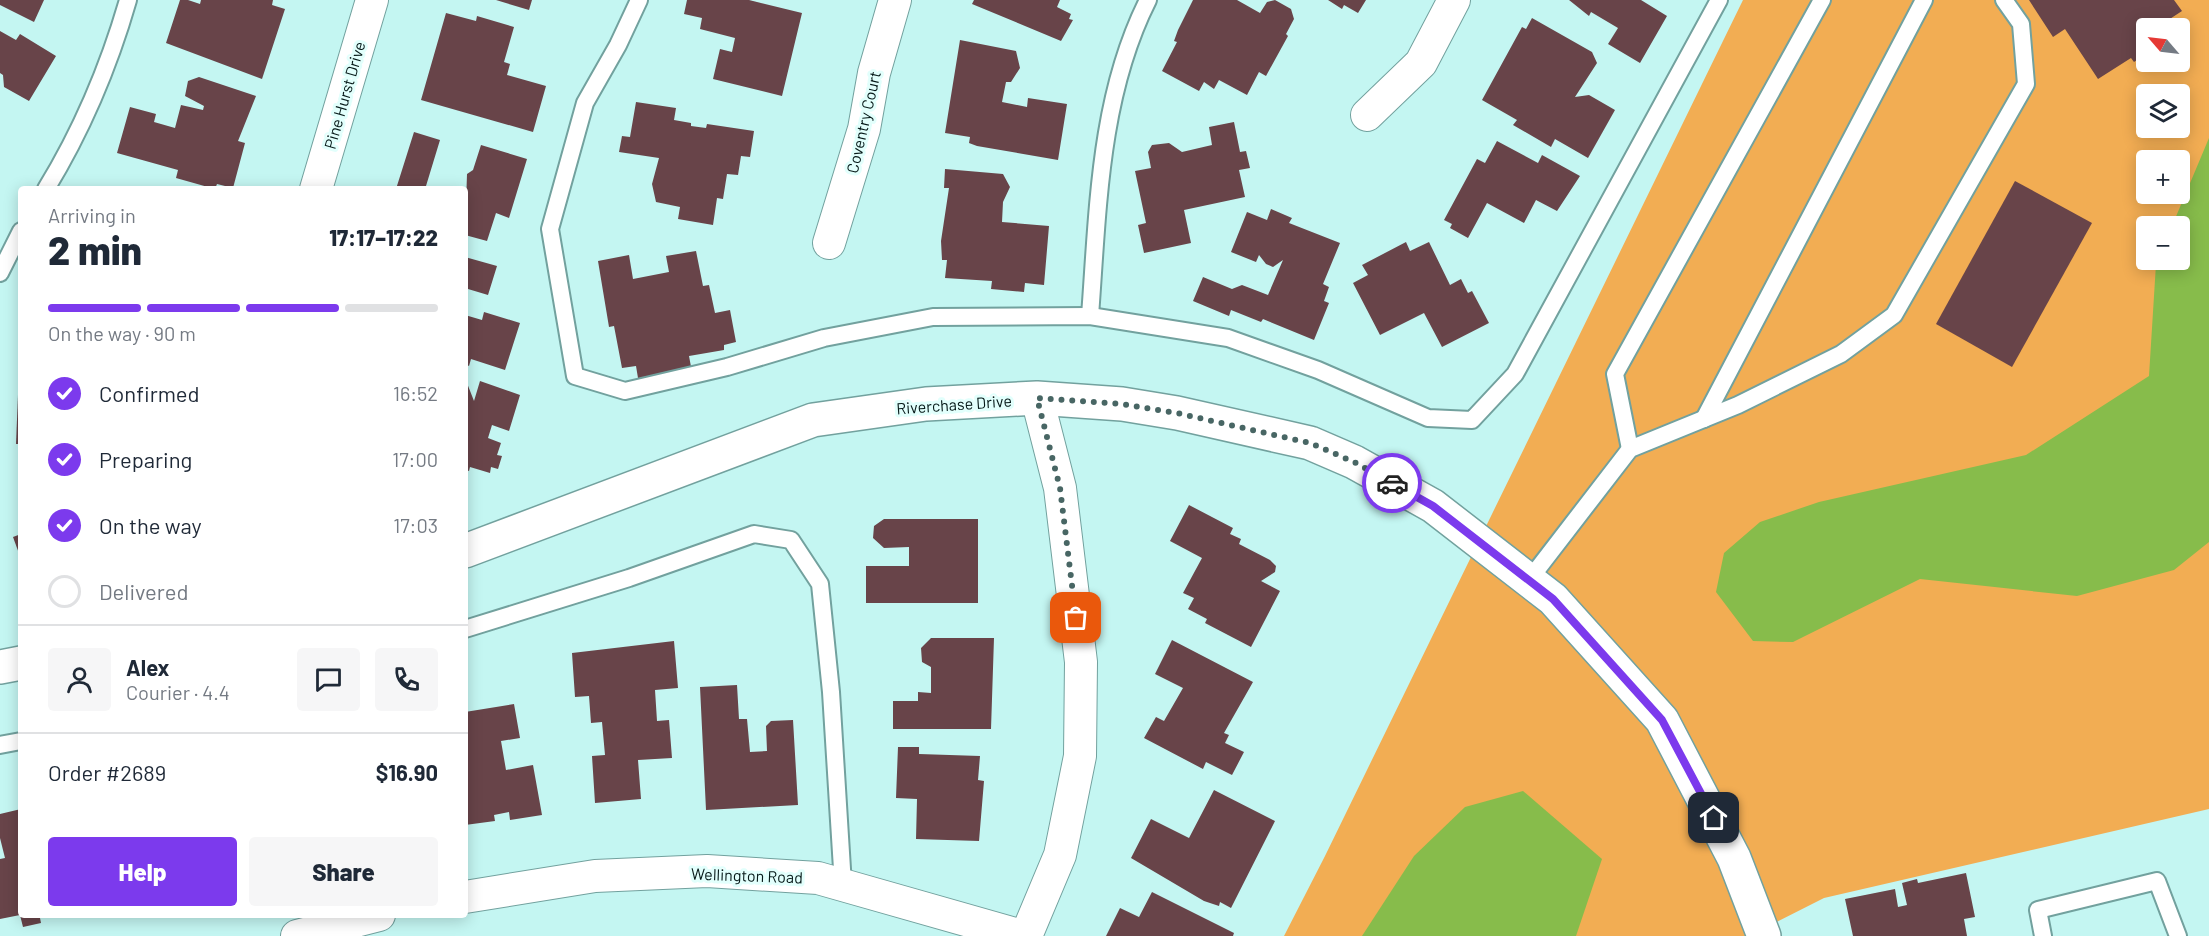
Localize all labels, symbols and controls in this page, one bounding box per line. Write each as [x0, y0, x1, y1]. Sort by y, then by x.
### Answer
north arrow [2136, 18, 2190, 72]
map controls [2136, 18, 2190, 270]
street label: Pine Hurst Drive [320, 39, 368, 151]
street label: Coventry Court [842, 69, 884, 175]
button: layers [2136, 84, 2190, 138]
button: + [2136, 150, 2190, 204]
text: Arriving in [48, 203, 136, 227]
button: − [2136, 216, 2190, 270]
text: 17:17–17:22 [329, 224, 438, 250]
text: 2 min [48, 226, 142, 273]
text: On the way · 90 m [48, 321, 196, 345]
icon: check [48, 377, 81, 410]
text: Confirmed [99, 380, 199, 406]
text: 16:52 [393, 381, 438, 405]
street label: Riverchase Drive [896, 390, 1012, 418]
icon: check [48, 443, 81, 476]
text: Preparing [99, 446, 192, 472]
text: 17:00 [392, 447, 438, 471]
courier [1362, 453, 1422, 513]
icon: car [1376, 467, 1409, 500]
icon: check [48, 509, 81, 542]
text: On the way [99, 512, 202, 538]
text: 17:03 [393, 513, 438, 537]
text: Delivered [99, 578, 188, 604]
pin [1050, 592, 1101, 643]
icon: bag [1059, 601, 1092, 634]
button: person [48, 648, 111, 711]
button: chat [297, 648, 360, 711]
button: phone [375, 648, 438, 711]
text: Alex [126, 654, 169, 680]
text: Courier · 4.4 [126, 680, 230, 704]
text: Order #2689 [48, 759, 166, 785]
text: $16.90 [376, 759, 438, 785]
pin [1688, 792, 1739, 843]
icon: home [1697, 801, 1730, 834]
button: Help [48, 837, 237, 906]
button: Share [249, 837, 438, 906]
street label: Wellington Road [691, 864, 803, 886]

